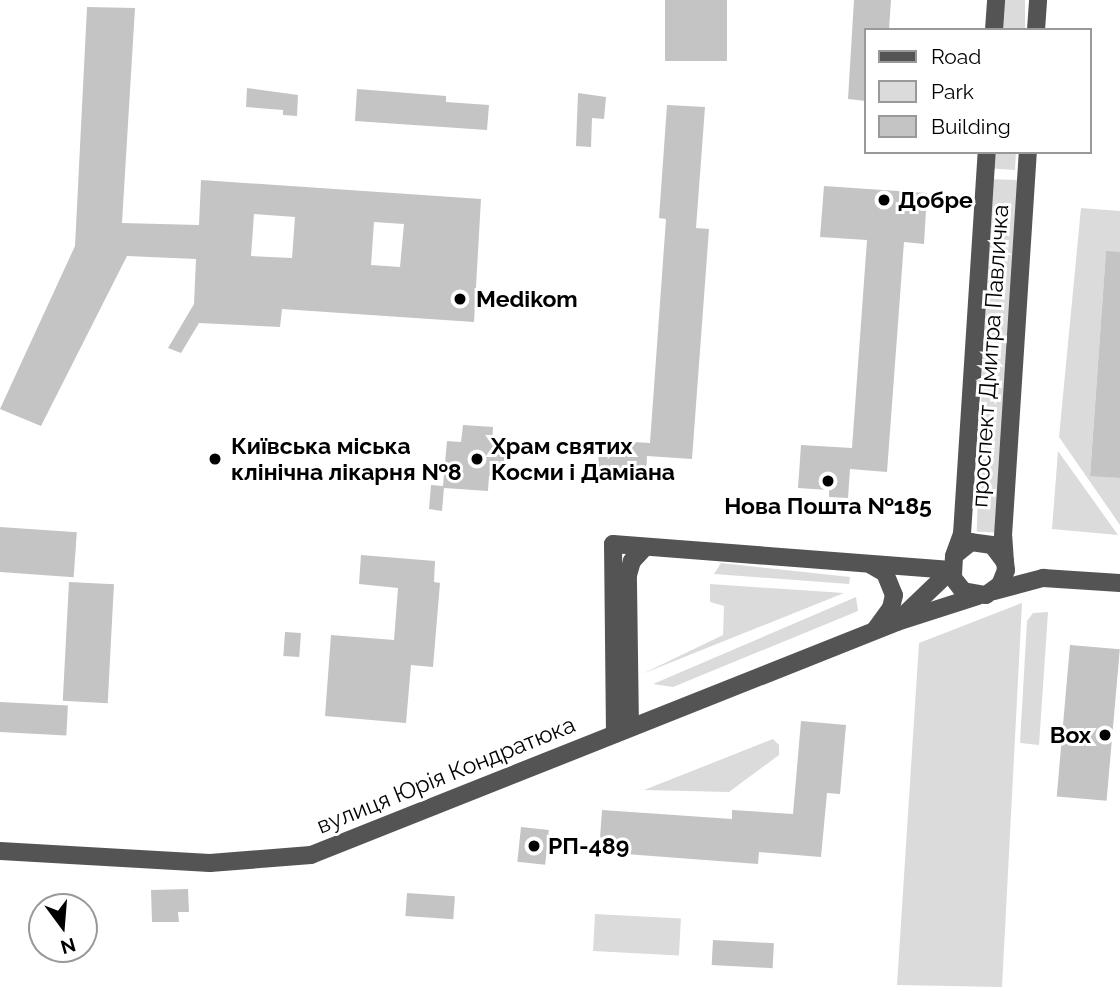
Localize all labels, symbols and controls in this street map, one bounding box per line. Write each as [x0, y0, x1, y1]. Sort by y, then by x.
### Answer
legend [864, 28, 1092, 154]
text: Road [931, 44, 981, 69]
text: Park [931, 79, 974, 104]
text: Building [931, 114, 1011, 139]
place label: Добре [898, 186, 973, 214]
marker: Добре [876, 192, 892, 208]
street label: проспект Дмитра Павличка [966, 203, 1014, 509]
place label: Medikom [476, 285, 578, 313]
marker: Medikom [450, 289, 470, 309]
place label: Київська міська клінічна лікарня №8 [231, 432, 462, 486]
place label: Храм святих Косми і Даміана [491, 432, 675, 486]
marker: Київська міська клінічна лікарня №8 [205, 449, 225, 469]
marker: Храм святих Косми і Даміана [469, 451, 485, 467]
marker: Нова Пошта №185 [820, 473, 836, 489]
place label: Нова Пошта №185 [724, 492, 932, 520]
street label: вулиця Юрія Кондратюка [313, 710, 579, 840]
place label: Box [1050, 721, 1091, 749]
marker: Box [1097, 727, 1113, 743]
place label: РП-489 [548, 832, 629, 860]
marker: РП-489 [526, 838, 542, 854]
north arrow [28, 893, 98, 963]
text: N [58, 934, 78, 959]

